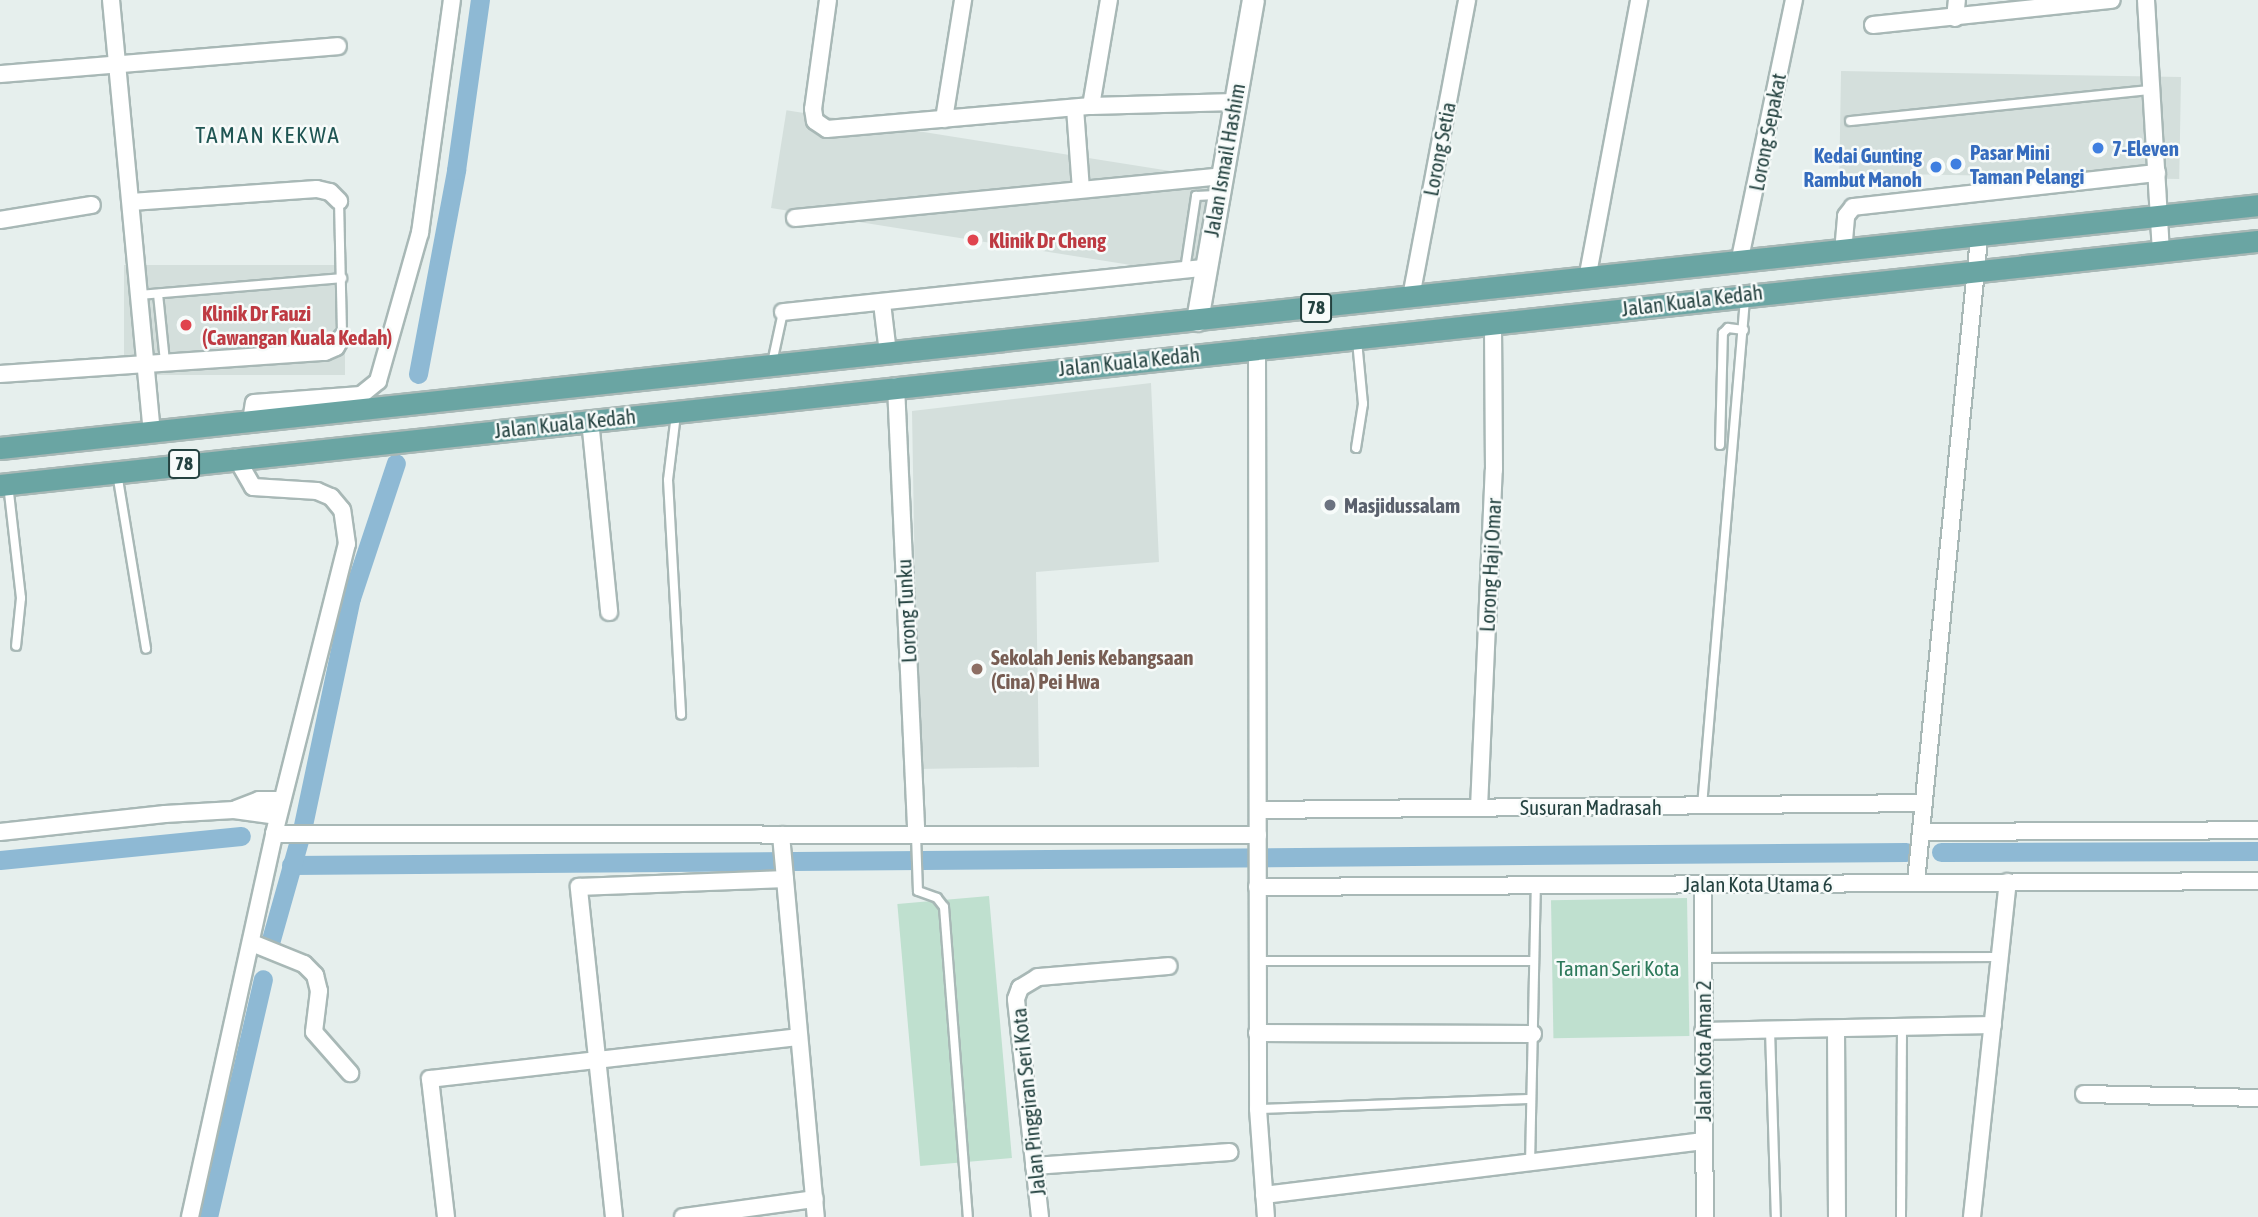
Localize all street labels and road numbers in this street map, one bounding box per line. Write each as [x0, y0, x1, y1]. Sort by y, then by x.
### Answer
street label: Lorong Sepakat [1743, 71, 1791, 193]
street label: Jalan Ismail Hashim [1198, 81, 1250, 239]
street label: Lorong Setia [1418, 100, 1460, 198]
street label: Jalan Kuala Kedah [1620, 279, 1764, 321]
road number: 78 [1298, 292, 1334, 324]
street label: Jalan Kuala Kedah [1057, 341, 1201, 381]
street label: Jalan Kuala Kedah [493, 403, 637, 443]
road number: 78 [166, 449, 202, 480]
street label: Lorong Haji Omar [1474, 497, 1506, 633]
street label: Lorong Tunku [891, 558, 921, 664]
street label: Susuran Madrasah [1520, 794, 1662, 820]
street label: Jalan Kota Utama 6 [1683, 871, 1833, 897]
street label: Jalan Kota Aman 2 [1690, 980, 1716, 1122]
street label: Jalan Pinggiran Seri Kota [1006, 1007, 1050, 1197]

